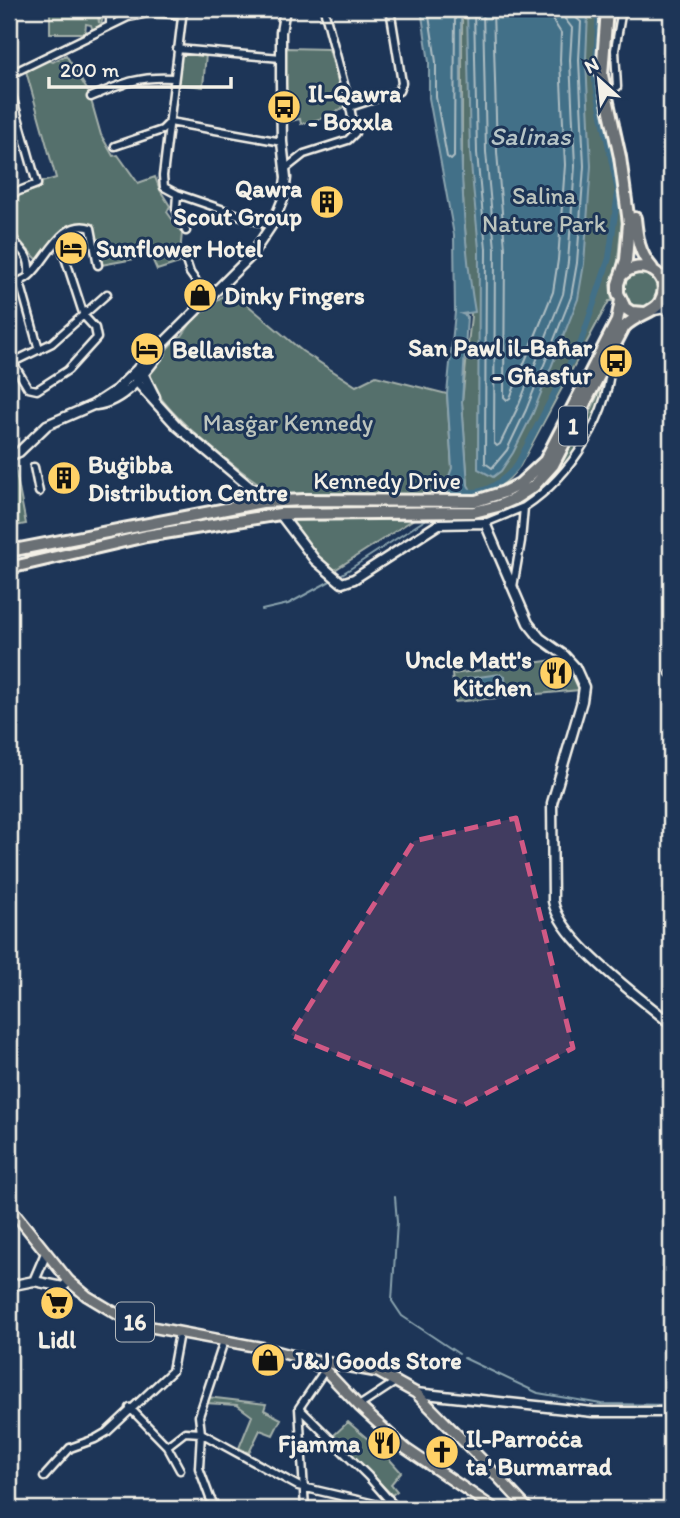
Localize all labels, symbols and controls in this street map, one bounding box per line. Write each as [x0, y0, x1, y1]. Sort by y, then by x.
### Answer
scale bar [49, 46, 231, 90]
north arrow [564, 46, 634, 116]
text: N [581, 52, 602, 78]
text: 200 m [60, 57, 120, 82]
place label: Il-Qawra - Boxxla [308, 79, 401, 136]
bus stop icon: Il-Qawra - Boxxla [265, 88, 303, 126]
water label: Salinas [489, 120, 572, 152]
place label: Qawra Scout Group [173, 174, 302, 232]
park label: Salina Nature Park [482, 181, 607, 238]
building icon: Qawra Scout Group [308, 183, 346, 221]
hotel icon: Sunflower Hotel [52, 229, 90, 267]
place label: Sunflower Hotel [96, 234, 263, 263]
shop icon: Dinky Fingers [181, 276, 219, 314]
place label: Dinky Fingers [224, 281, 365, 311]
hotel icon: Bellavista [128, 330, 166, 368]
place label: San Pawl il-Baħar - Għasfur [408, 333, 593, 390]
place label: Bellavista [172, 335, 274, 364]
bus stop icon: San Pawl il-Baħar - Għasfur [597, 342, 635, 380]
road number: 1 [559, 406, 587, 446]
park label: Masġar Kennedy [203, 408, 374, 437]
place label: Buġibba Distribution Centre [88, 450, 288, 507]
building icon: Buġibba Distribution Centre [45, 459, 83, 497]
street label: Kennedy Drive [313, 466, 461, 495]
place label: Uncle Matt's Kitchen [405, 645, 532, 702]
restaurant icon: Uncle Matt's Kitchen [537, 654, 575, 692]
supermarket icon: Lidl [38, 1284, 76, 1322]
road number: 16 [116, 1302, 154, 1342]
place label: Lidl [38, 1325, 76, 1354]
shop icon: J&J Goods Store [249, 1341, 287, 1379]
place label: J&J Goods Store [291, 1346, 462, 1375]
restaurant icon: Fjamma [365, 1424, 403, 1462]
place label: Il-Parroċċa ta' Burmarrad [466, 1424, 613, 1481]
place label: Fjamma [278, 1429, 360, 1459]
church icon: Il-Parroċċa ta' Burmarrad [423, 1433, 461, 1471]

